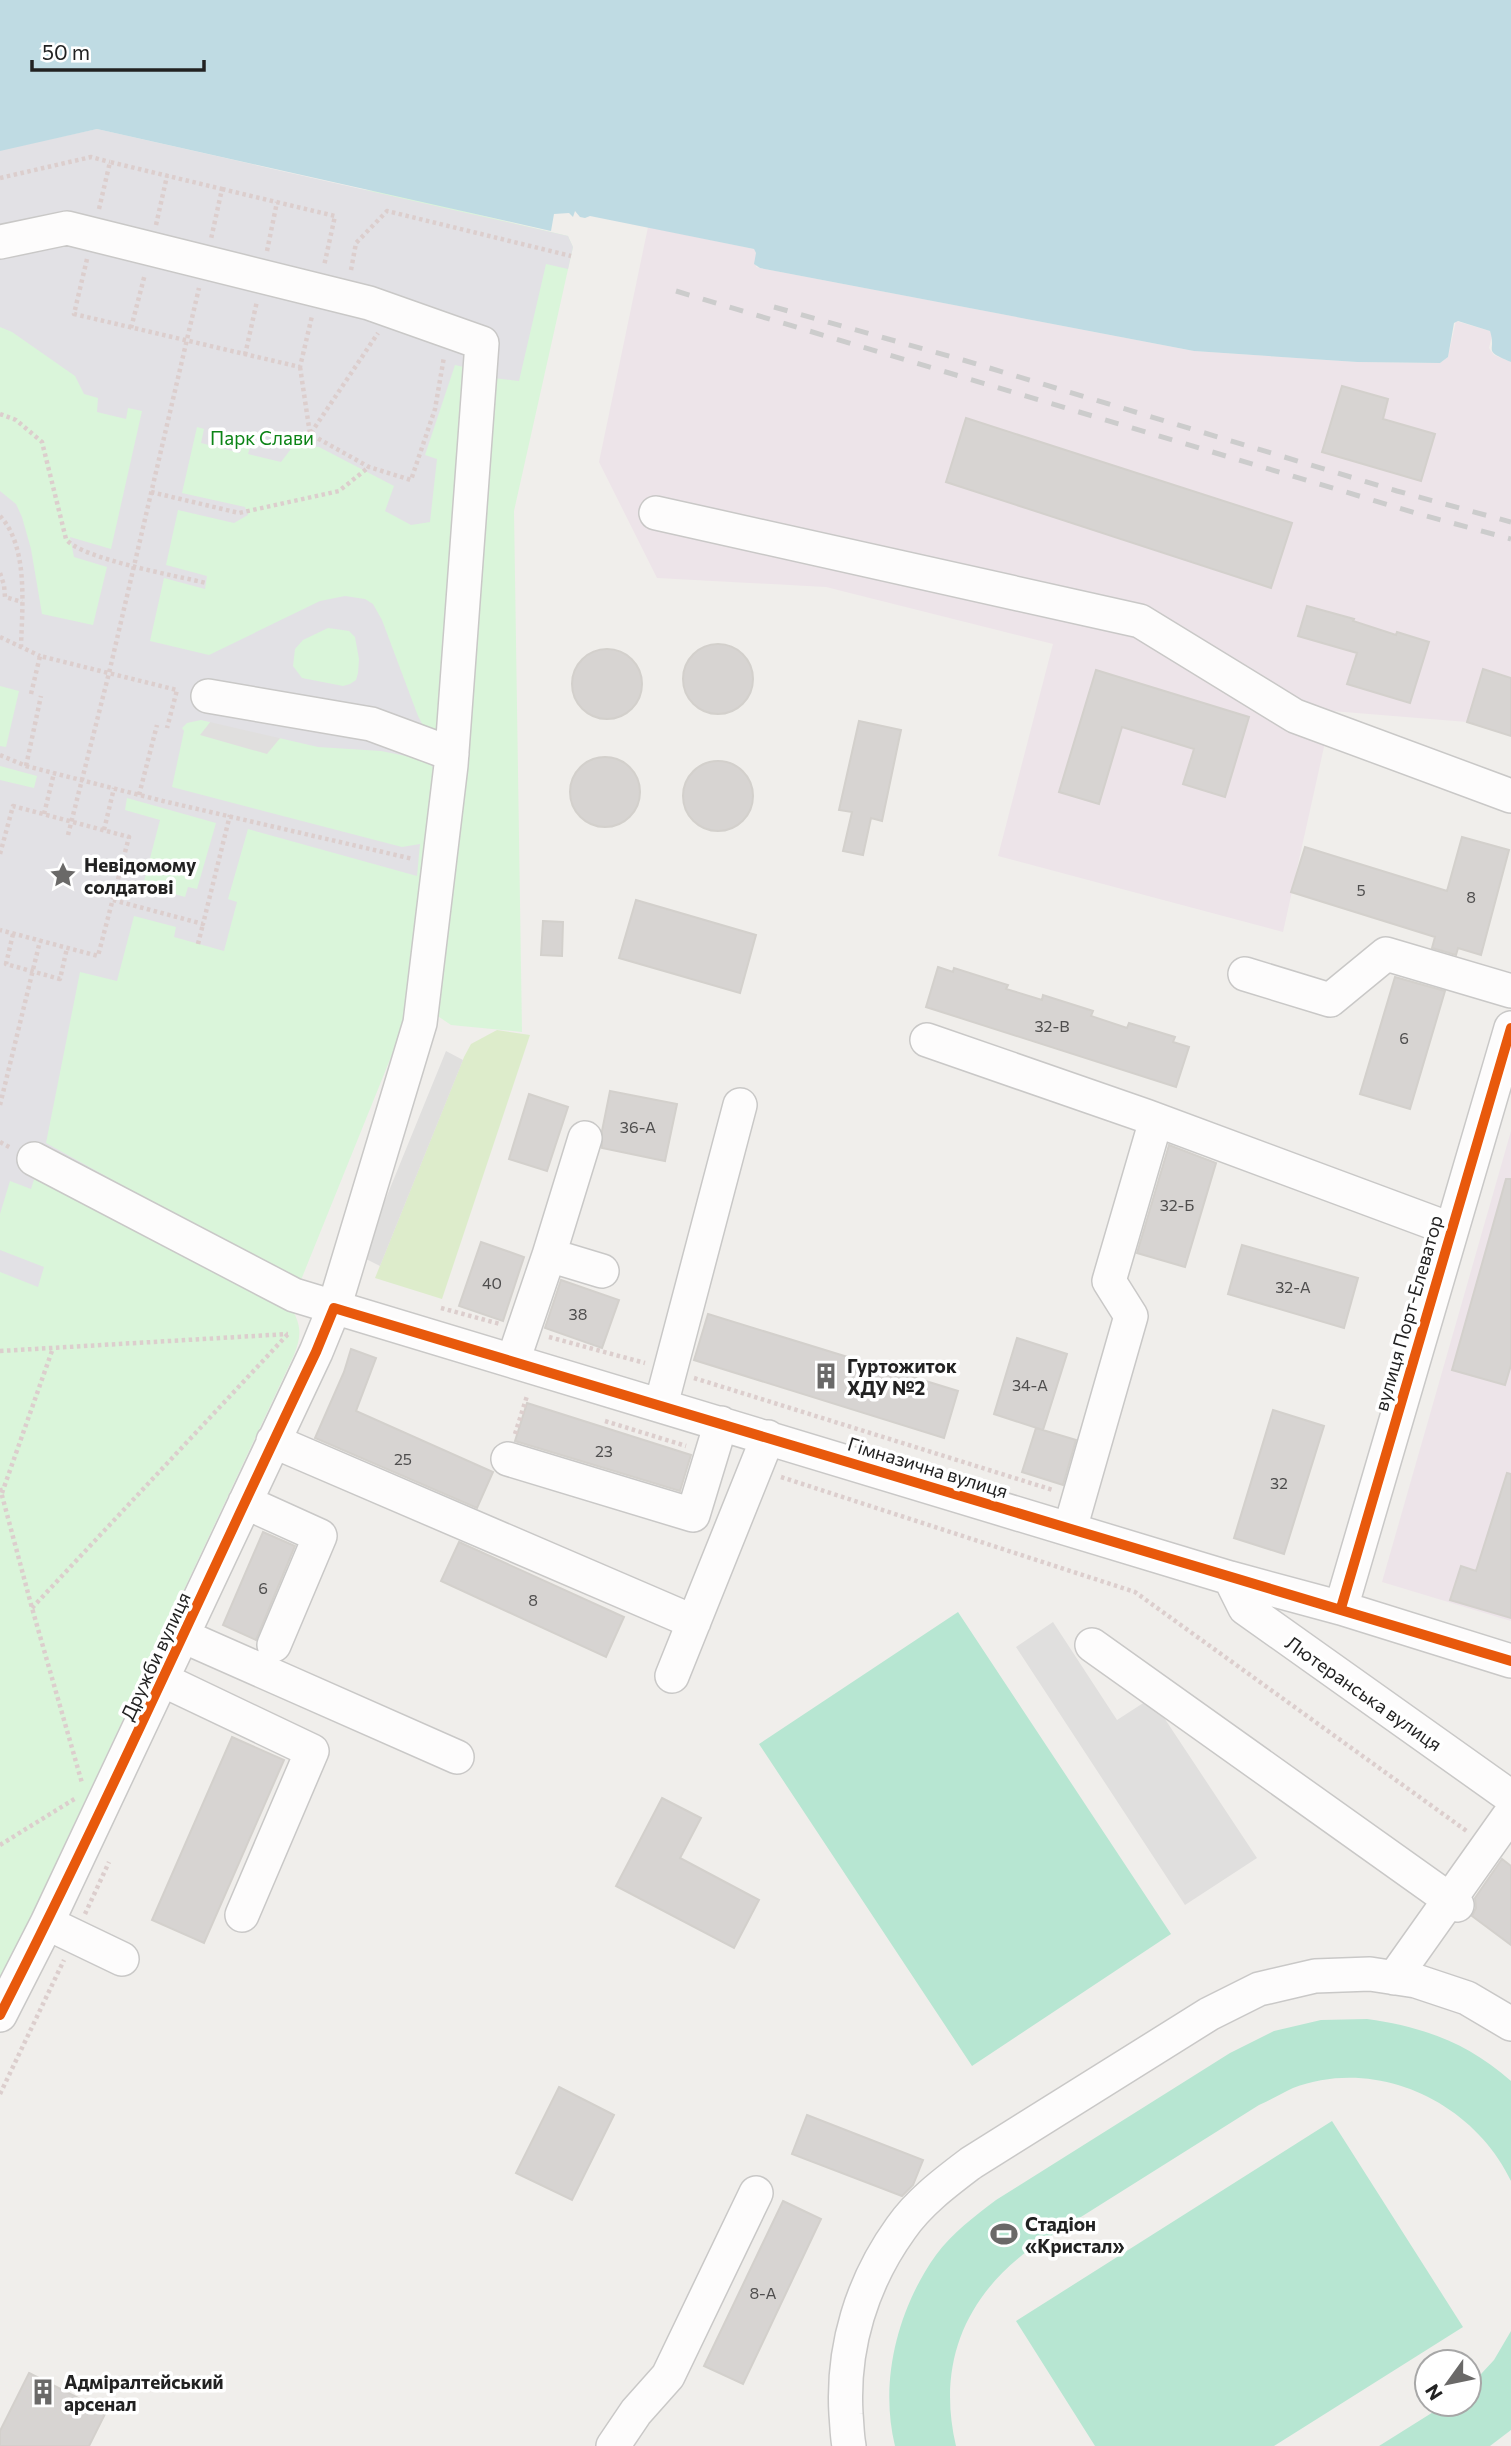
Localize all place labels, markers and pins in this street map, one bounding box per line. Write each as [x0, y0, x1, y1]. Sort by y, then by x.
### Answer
place label: Невідомому солдатові [84, 853, 197, 898]
place icon: Невідомому солдатові [48, 860, 78, 890]
place label: Гуртожиток ХДУ №2 [847, 1354, 957, 1399]
building icon: Гуртожиток ХДУ №2 [811, 1361, 841, 1391]
place label: Стадіон «Кристал» [1025, 2212, 1125, 2257]
sports icon: Стадіон «Кристал» [989, 2219, 1019, 2249]
place label: Адміралтейський арсенал [64, 2370, 224, 2415]
building icon: Адміралтейський арсенал [28, 2377, 58, 2407]

